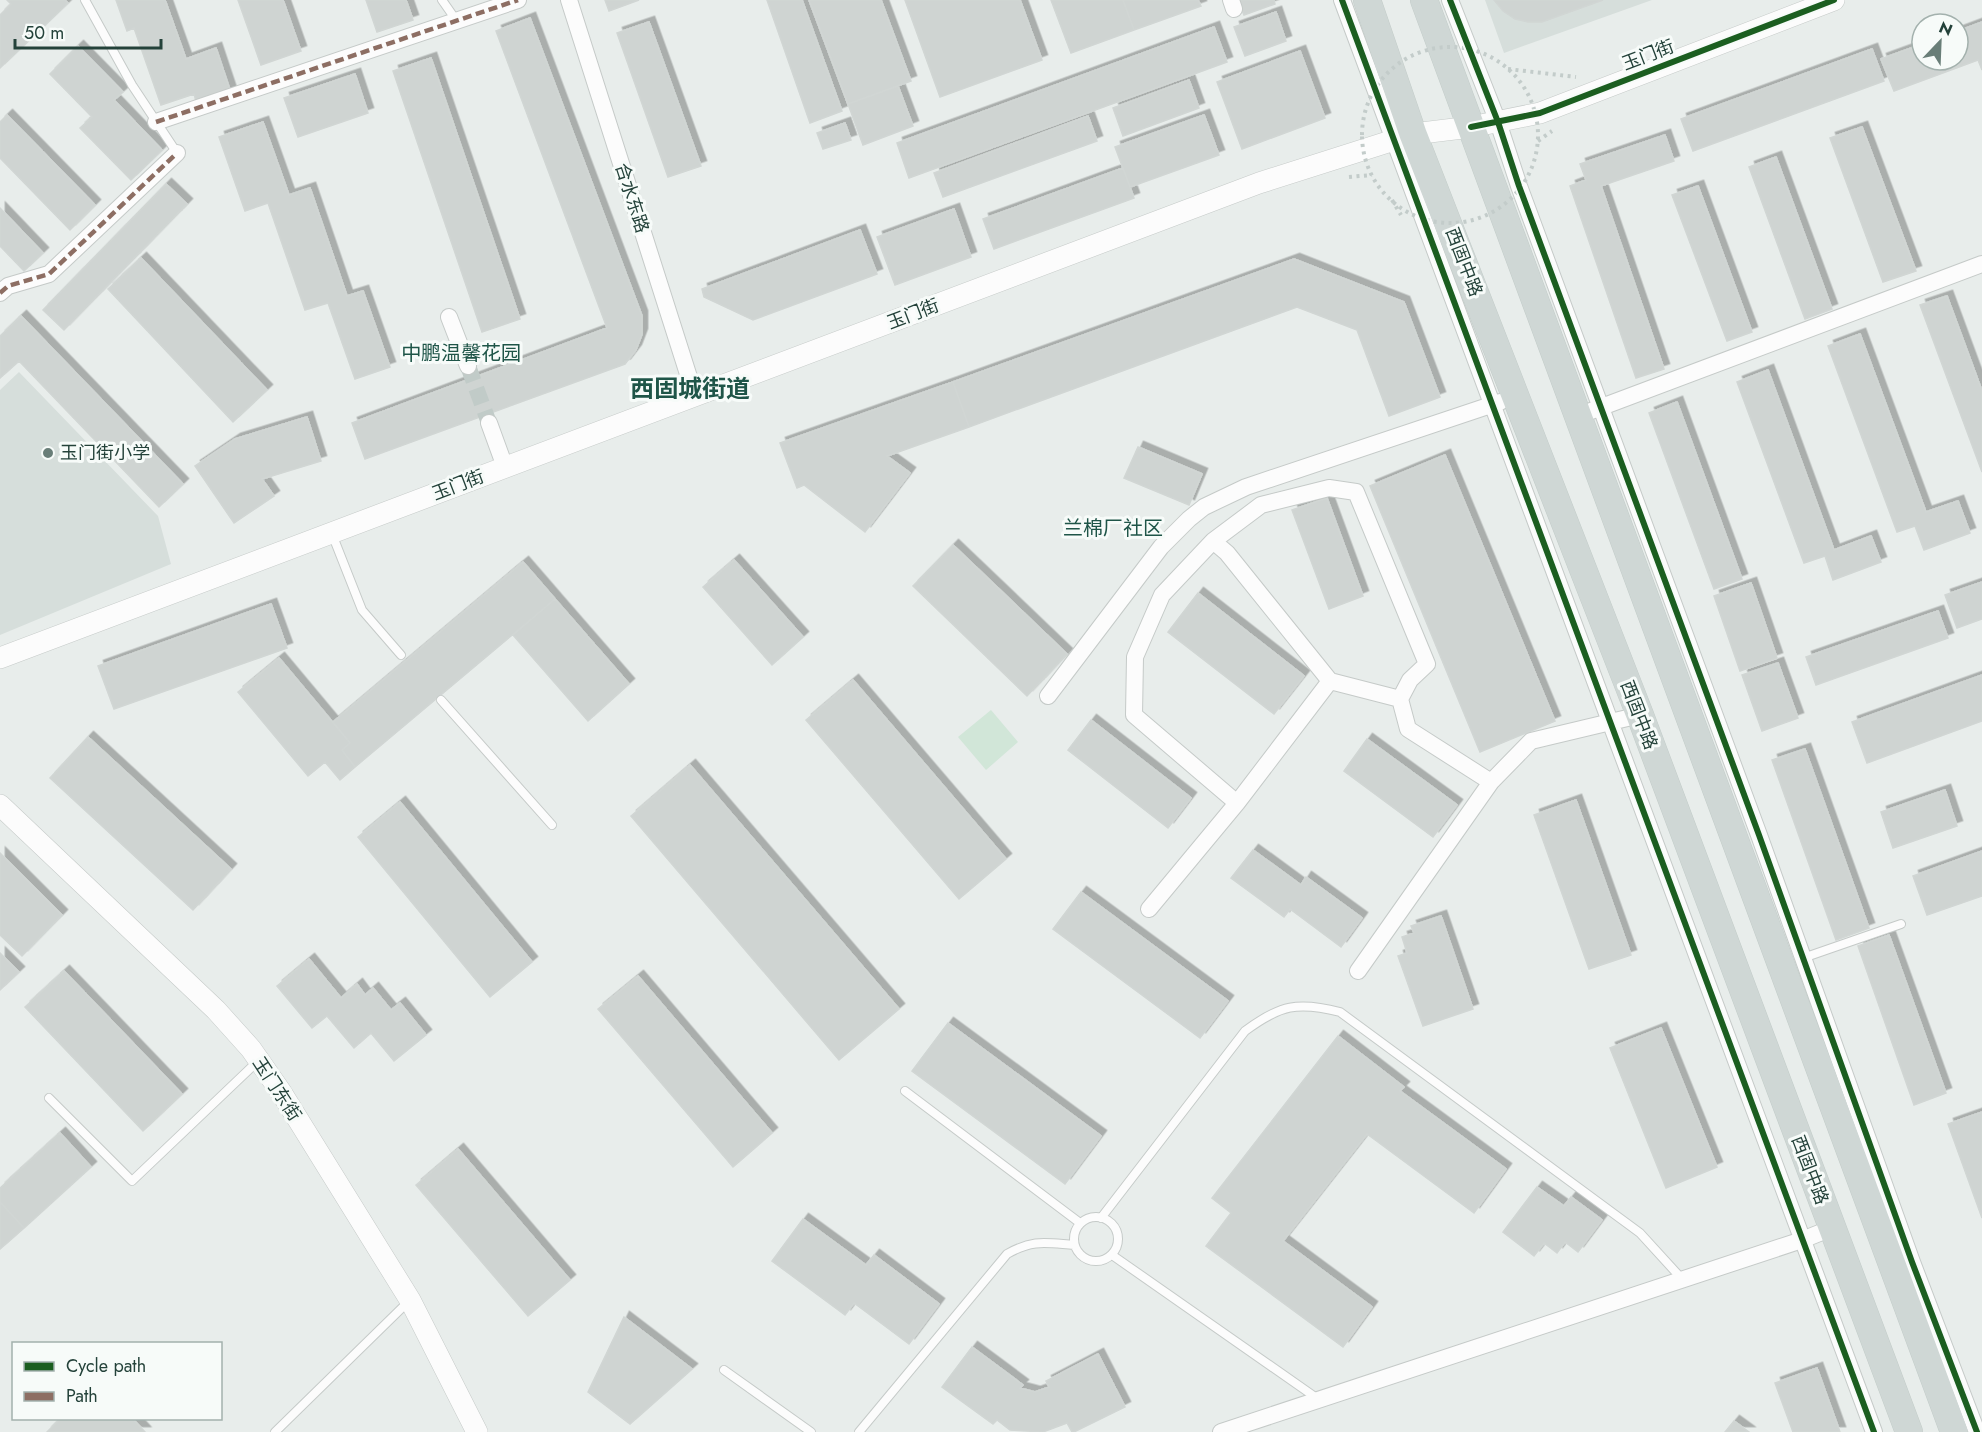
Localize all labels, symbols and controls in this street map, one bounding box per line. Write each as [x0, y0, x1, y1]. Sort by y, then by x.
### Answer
scale bar [15, 12, 160, 50]
north arrow [1910, 12, 1970, 72]
text: N [1935, 16, 1956, 42]
text: 50 m [24, 20, 64, 46]
street label: 玉门街 [1618, 33, 1678, 77]
street label: 合水东路 [609, 160, 655, 236]
street label: 西固中路 [1439, 224, 1489, 300]
street label: 玉门街 [883, 292, 943, 336]
district label: 中鹏温馨花园 [401, 339, 521, 368]
district label: 西固城街道 [630, 371, 750, 406]
place label: 玉门街小学 [60, 440, 150, 466]
marker: 玉门街小学 [41, 446, 55, 460]
street label: 玉门街 [428, 463, 488, 507]
district label: 兰棉厂社区 [1063, 514, 1163, 543]
street label: 西固中路 [1614, 677, 1664, 753]
street label: 玉门东街 [246, 1052, 308, 1126]
street label: 西固中路 [1785, 1132, 1835, 1208]
legend [12, 1342, 222, 1420]
text: Cycle path [66, 1353, 146, 1379]
text: Path [66, 1383, 98, 1409]

